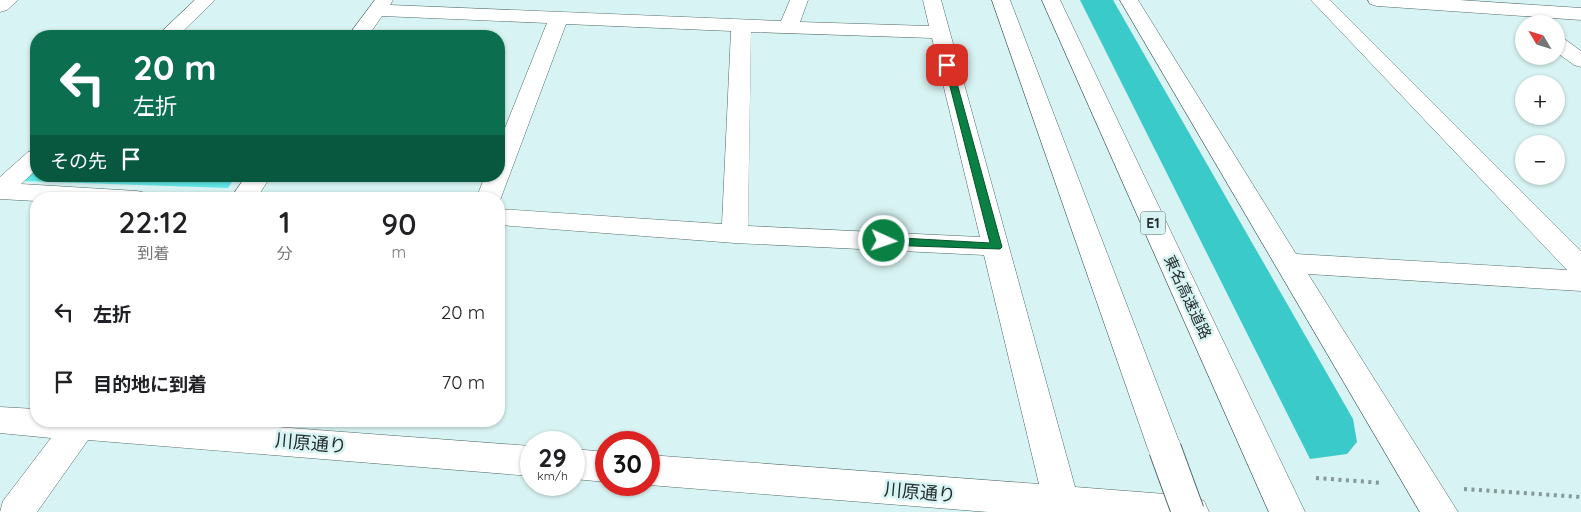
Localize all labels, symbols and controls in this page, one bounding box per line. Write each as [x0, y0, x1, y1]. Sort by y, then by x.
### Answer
north arrow [1515, 15, 1565, 65]
map controls [1515, 15, 1565, 185]
pin [926, 44, 968, 86]
text: 20 m [133, 45, 216, 89]
icon: left [50, 50, 115, 115]
icon: arrive [933, 51, 961, 79]
button: + [1515, 75, 1565, 125]
text: 左折 [133, 92, 177, 120]
button: − [1515, 135, 1565, 185]
icon: arrive [117, 145, 145, 173]
text: その先 [50, 149, 107, 173]
text: 22:12 [119, 203, 188, 241]
text: 1 [279, 203, 290, 241]
text: 90 [381, 205, 416, 243]
road number: E1 [1140, 212, 1166, 234]
position arrow [857, 214, 909, 266]
text: m [392, 242, 406, 262]
text: 到着 [137, 243, 169, 263]
text: 分 [277, 243, 293, 263]
street label: 東名高速道路 [1160, 252, 1216, 342]
icon: left [50, 298, 78, 326]
text: 20 m [441, 300, 485, 324]
text: 左折 [93, 302, 131, 326]
icon: arrive [50, 368, 78, 396]
text: 70 m [441, 370, 485, 394]
text: 目的地に到着 [93, 372, 207, 396]
street label: 川原通り [274, 428, 348, 458]
speed limit sign: 30 [595, 431, 660, 496]
text: 29 [538, 442, 567, 473]
text: km/h [537, 468, 568, 483]
street label: 川原通り [883, 477, 957, 507]

